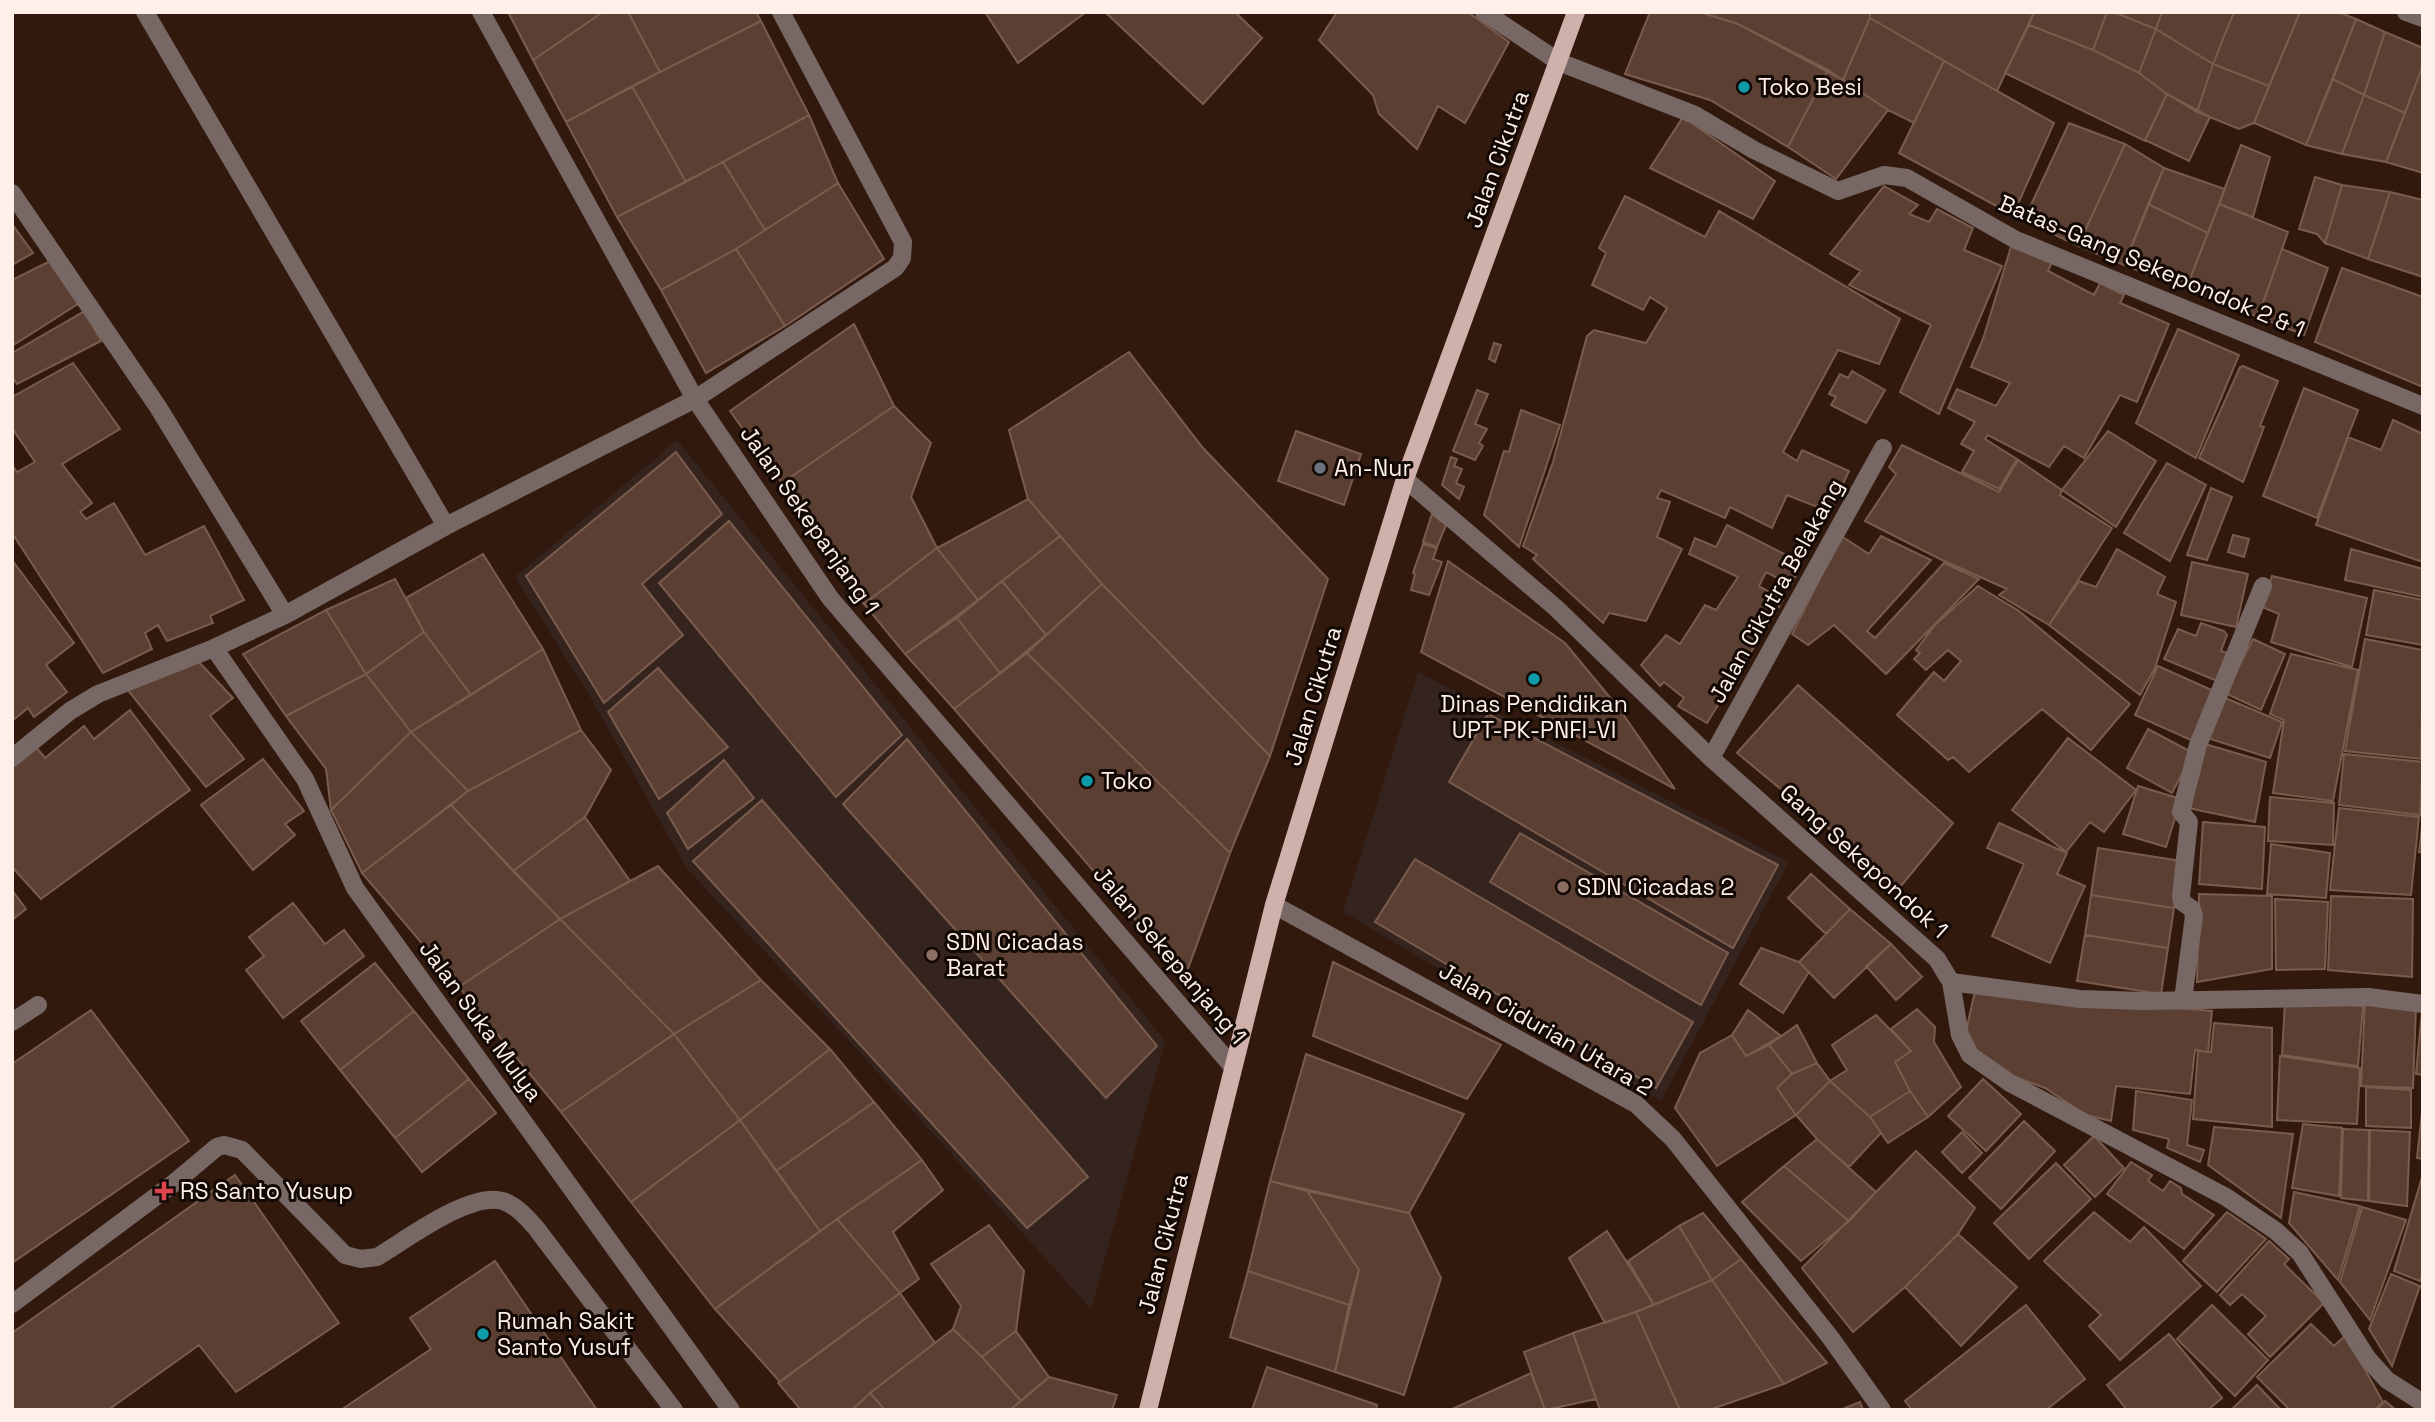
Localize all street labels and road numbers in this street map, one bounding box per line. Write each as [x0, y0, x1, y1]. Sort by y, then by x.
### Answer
street label: Jalan Cikutra [1458, 86, 1536, 232]
street label: Batas-Gang Sekepondok 2 & 1 [1994, 188, 2310, 344]
street label: Jalan Sekepanjang 1 [734, 420, 886, 620]
street label: Jalan Cikutra Belakang [1702, 474, 1850, 708]
street label: Jalan Cikutra [1278, 623, 1348, 769]
street label: Gang Sekepondok 1 [1774, 777, 1954, 945]
street label: Jalan Sekepanjang 1 [1087, 860, 1253, 1050]
street label: Jalan Suka Mulya [413, 935, 549, 1107]
street label: Jalan Cidurian Utara 2 [1434, 955, 1658, 1103]
street label: Jalan Cikutra [1131, 1170, 1195, 1318]

